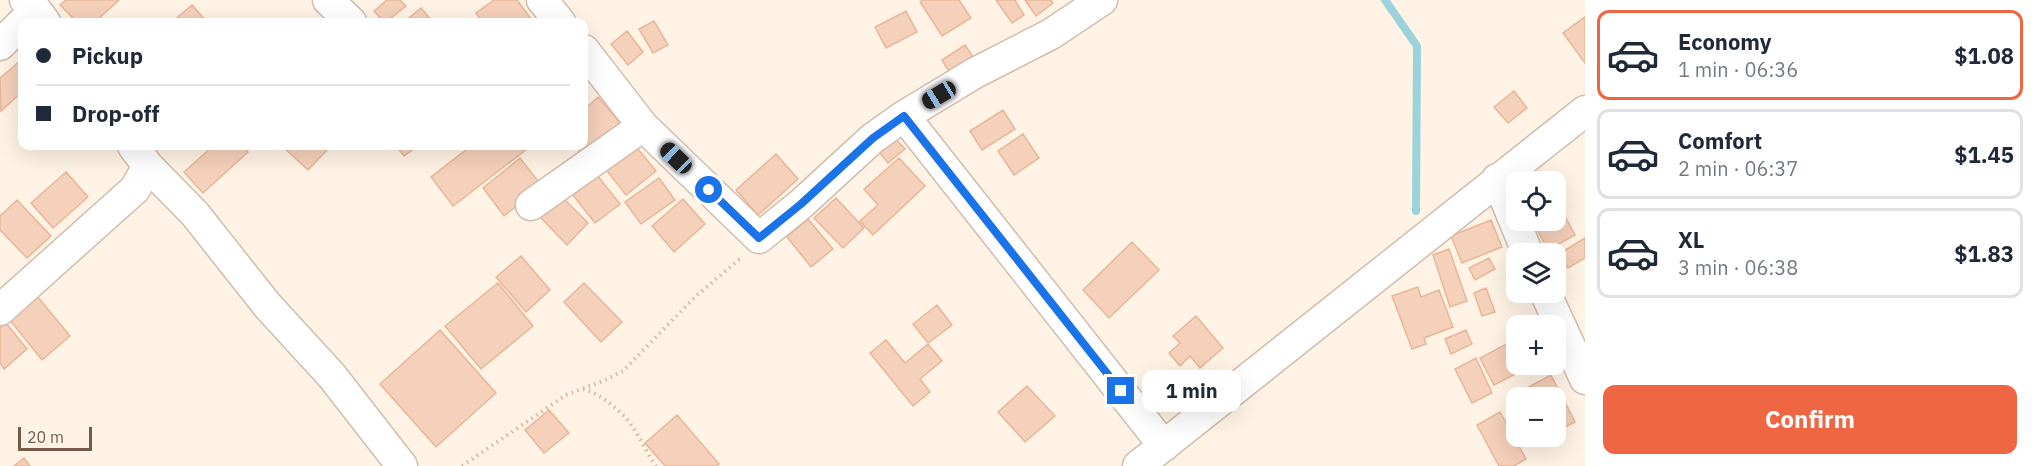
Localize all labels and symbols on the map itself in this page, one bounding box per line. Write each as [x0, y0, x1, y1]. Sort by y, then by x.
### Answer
car [919, 78, 959, 112]
car [657, 139, 695, 177]
route start [695, 176, 722, 203]
callout: 1 min [1142, 370, 1241, 412]
route end [1107, 377, 1134, 404]
scale bar [18, 424, 92, 452]

